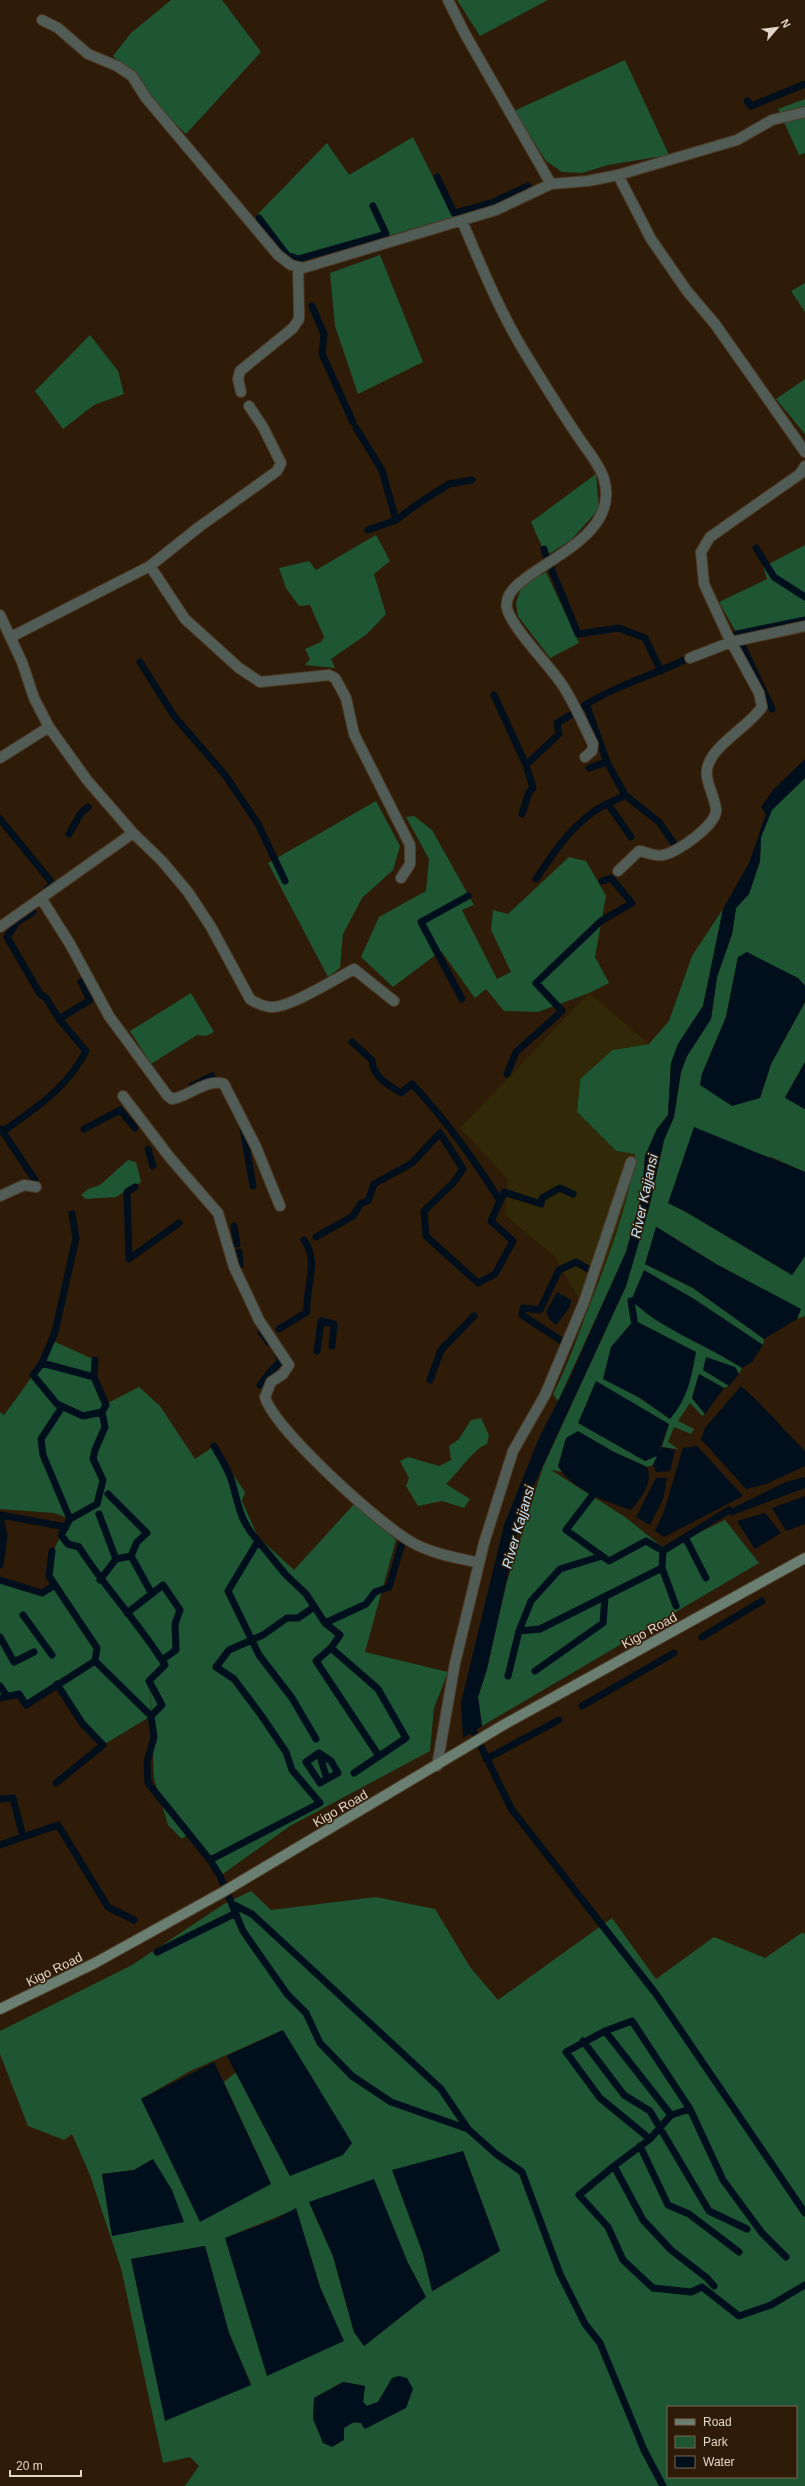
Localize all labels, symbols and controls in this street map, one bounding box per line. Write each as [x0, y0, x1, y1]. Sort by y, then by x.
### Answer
north arrow [757, 8, 797, 48]
text: N [779, 17, 793, 30]
water label: River Kajjansi [627, 1152, 661, 1240]
water label: River Kajjansi [499, 1483, 538, 1570]
street label: Kigo Road [619, 1609, 679, 1652]
street label: Kigo Road [310, 1787, 370, 1830]
street label: Kigo Road [24, 1949, 85, 1989]
legend [667, 2406, 797, 2478]
text: Road [703, 2415, 732, 2429]
text: Park [703, 2435, 729, 2449]
scale bar [10, 2452, 81, 2478]
text: Water [703, 2455, 735, 2469]
text: 20 m [16, 2459, 43, 2473]

